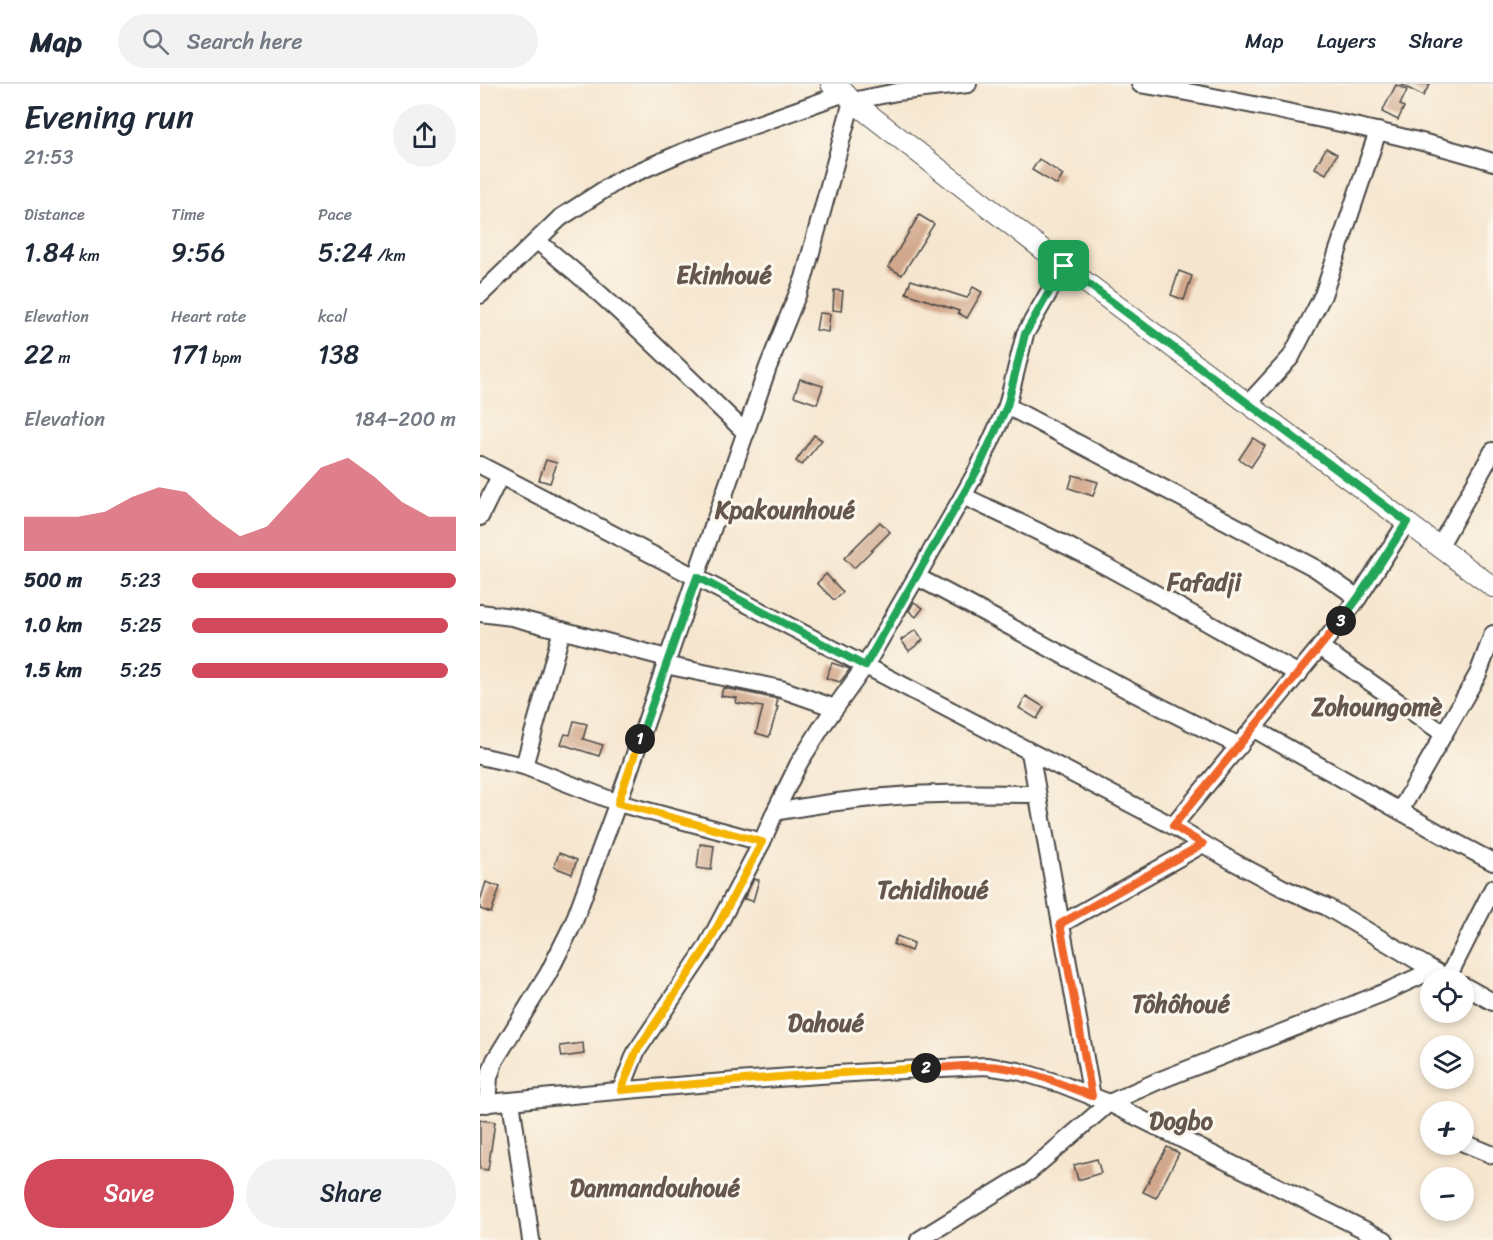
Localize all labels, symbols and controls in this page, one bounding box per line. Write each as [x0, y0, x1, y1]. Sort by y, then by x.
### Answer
search box [118, 14, 538, 68]
text: Map [30, 17, 82, 66]
text: Search here [187, 22, 303, 61]
text: Map [1245, 22, 1284, 60]
text: Layers [1317, 22, 1376, 60]
text: Share [1409, 22, 1463, 60]
icon: search [139, 25, 172, 58]
text: Evening run [24, 88, 194, 146]
button: share [393, 104, 456, 167]
text: 21:53 [24, 140, 73, 175]
text: Distance [24, 200, 85, 229]
text: Time [171, 200, 205, 229]
text: Pace [318, 200, 352, 229]
text: 1.84 [24, 229, 75, 275]
text: 9:56 [171, 229, 225, 275]
text: 5:24 [318, 229, 373, 275]
pin [1038, 240, 1089, 291]
text: km [75, 241, 100, 270]
text: /km [373, 241, 406, 270]
icon: arrive [1047, 249, 1080, 282]
district label: Ekinhoué [676, 254, 772, 296]
text: Elevation [24, 302, 89, 331]
text: Heart rate [171, 302, 246, 331]
text: kcal [318, 302, 347, 331]
text: 22 [24, 331, 54, 377]
text: 171 [171, 331, 208, 377]
text: 138 [318, 331, 359, 377]
text: m [54, 343, 70, 372]
text: bpm [208, 343, 242, 372]
text: Elevation [24, 402, 105, 437]
text: 184–200 m [354, 402, 456, 437]
district label: Kpakounhoué [714, 489, 856, 531]
district label: Fafadji [1166, 561, 1242, 603]
text: 500 m [24, 563, 82, 598]
text: 5:23 [120, 563, 161, 598]
pin: 3 [1326, 606, 1356, 636]
text: 3 [1337, 606, 1345, 635]
text: 1.0 km [24, 608, 82, 643]
text: 5:25 [120, 608, 162, 643]
text: 1.5 km [24, 653, 82, 688]
text: 5:25 [120, 653, 162, 688]
district label: Zohoungomè [1311, 686, 1443, 728]
pin: 1 [625, 724, 655, 754]
text: 1 [637, 724, 643, 753]
district label: Tchidihoué [877, 869, 989, 911]
map controls [1420, 969, 1474, 1221]
button: locate [1420, 969, 1474, 1023]
district label: Tôhôhoué [1132, 983, 1231, 1025]
district label: Dahoué [788, 1002, 865, 1044]
button: layers [1420, 1035, 1474, 1089]
pin: 2 [911, 1053, 941, 1083]
text: 2 [921, 1053, 931, 1082]
district label: Dogbo [1149, 1100, 1214, 1142]
button: + [1420, 1101, 1474, 1155]
button: Save [24, 1159, 234, 1228]
button: Share [246, 1159, 456, 1228]
district label: Danmandouhoué [570, 1167, 741, 1209]
button: − [1420, 1167, 1474, 1221]

